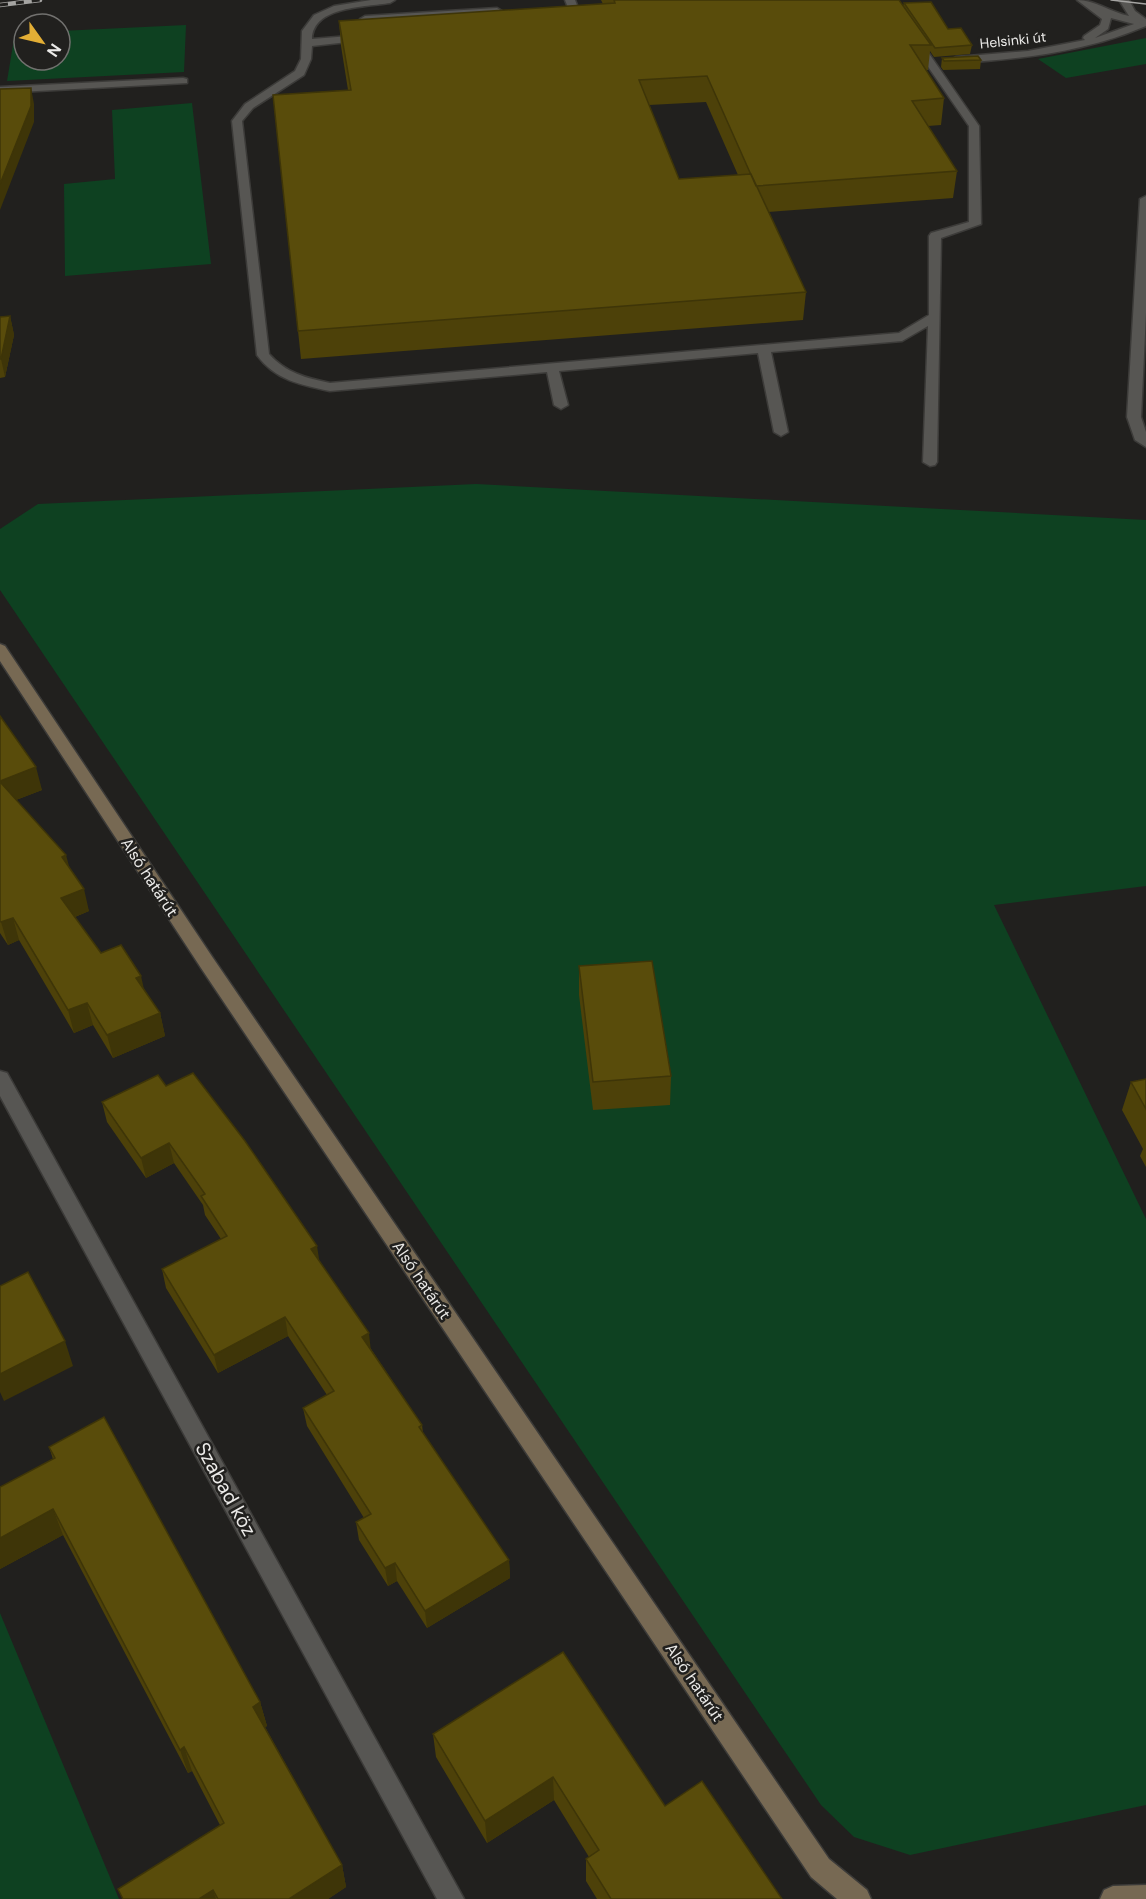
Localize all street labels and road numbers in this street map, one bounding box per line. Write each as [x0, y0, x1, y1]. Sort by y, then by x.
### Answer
street label: Helsinki út [979, 28, 1047, 52]
street label: Alsó határút [116, 834, 183, 921]
street label: Alsó határút [388, 1237, 455, 1323]
street label: Szabad köz [190, 1438, 262, 1540]
street label: Alsó határút [661, 1639, 728, 1725]

